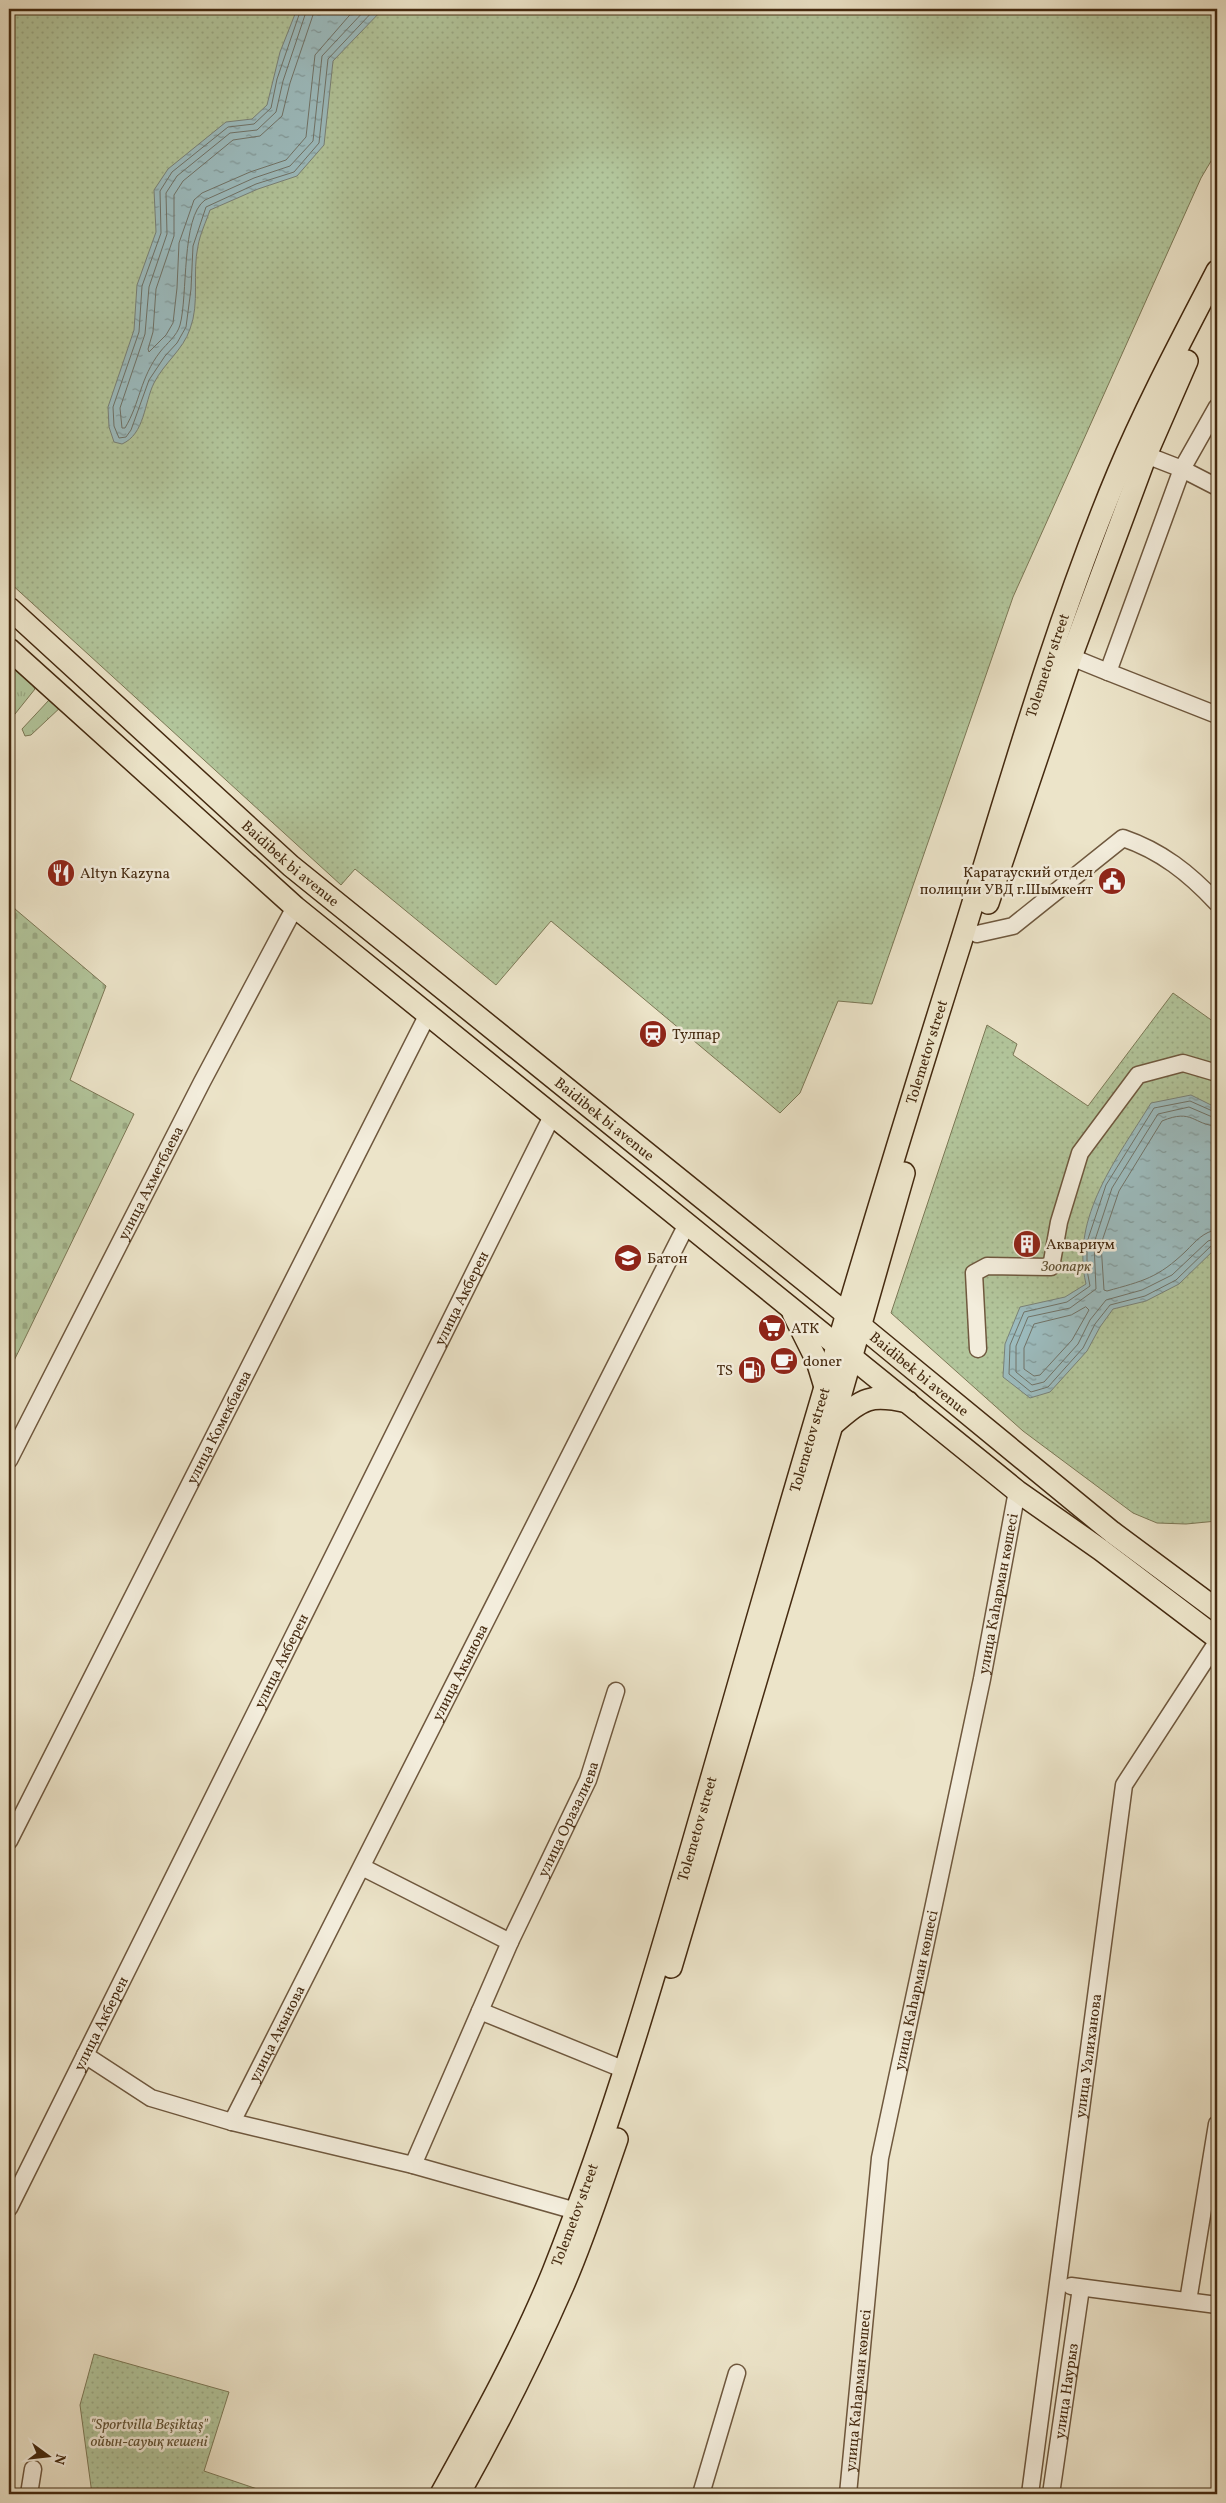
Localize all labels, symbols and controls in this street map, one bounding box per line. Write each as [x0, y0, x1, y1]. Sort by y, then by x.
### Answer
street label: Tolemetov street [1022, 611, 1076, 721]
street label: Baidibek bi avenue [236, 816, 343, 913]
restaurant icon: Altyn Kazyna [46, 858, 76, 888]
place label: Каратауский отдел полиции УВД г.Шымкент [920, 863, 1093, 901]
place label: Altyn Kazyna [80, 864, 170, 885]
public building icon: Каратауский отдел полиции УВД г.Шымкент [1097, 866, 1127, 896]
street label: Tolemetov street [902, 997, 954, 1107]
station icon: Тулпар [638, 1019, 668, 1049]
place label: Тулпар [672, 1025, 720, 1046]
street label: Baidibek bi avenue [549, 1073, 658, 1167]
street label: улица Ахметбаева [114, 1123, 190, 1244]
building icon: Аквариум [1012, 1229, 1042, 1259]
place label: Аквариум [1046, 1235, 1115, 1256]
school or university icon: Батон [613, 1243, 643, 1273]
street label: улица Акберен [430, 1248, 495, 1350]
place label: Батон [647, 1249, 688, 1270]
park label: Зоопарк [1040, 1257, 1092, 1278]
supermarket icon: АТК [757, 1313, 787, 1343]
place label: АТК [791, 1319, 819, 1340]
street label: Baidibek bi avenue [864, 1328, 973, 1422]
cafe icon: doner [769, 1346, 799, 1376]
place label: doner [803, 1352, 842, 1373]
fuel station icon: TS [737, 1355, 767, 1385]
place label: TS [717, 1361, 733, 1382]
street label: улица Комекбаева [182, 1367, 258, 1488]
street label: Tolemetov street [786, 1385, 836, 1495]
street label: улица Каһарман көшесі [974, 1512, 1025, 1676]
street label: улица Акберен [250, 1611, 315, 1713]
street label: улица Акынова [428, 1621, 495, 1725]
street label: улица Оразалиева [534, 1759, 605, 1881]
street label: Tolemetov street [673, 1774, 723, 1884]
street label: улица Каһарман көшесі [890, 1909, 944, 2073]
street label: улица Акберен [70, 1973, 134, 2075]
street label: улица Акынова [245, 1982, 311, 2086]
street label: улица Уалиханова [1071, 1992, 1108, 2120]
street label: Tolemetov street [547, 2161, 605, 2270]
street label: улица Каһарман көшесі [841, 2308, 878, 2473]
street label: улица Наурыз [1050, 2342, 1085, 2441]
park label: "Sportvilla Beşiktaş" ойын-сауық кешені [90, 2415, 209, 2453]
north arrow [22, 2430, 72, 2480]
text: N [49, 2452, 70, 2466]

